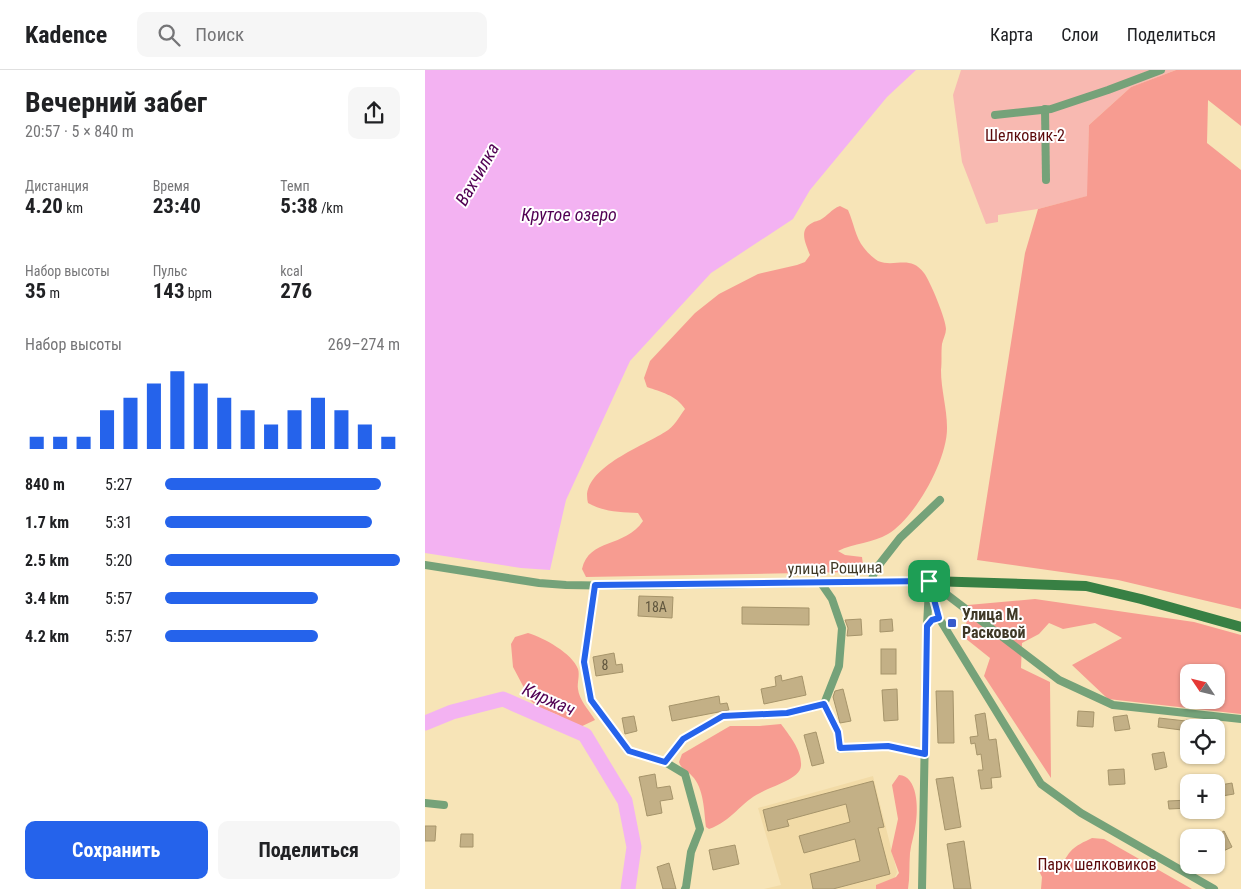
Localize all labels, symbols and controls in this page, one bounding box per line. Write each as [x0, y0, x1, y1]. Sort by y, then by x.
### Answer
search box [137, 12, 487, 57]
text: Kadence [25, 21, 107, 49]
icon: search [155, 21, 183, 49]
text: Поиск [195, 23, 244, 46]
text: Карта [990, 24, 1033, 45]
text: Слои [1061, 24, 1099, 45]
text: Поделиться [1127, 24, 1216, 45]
text: Вечерний забег [25, 86, 207, 119]
button: share [348, 87, 400, 139]
text: 20:57 · 5 × 840 m [25, 122, 134, 141]
park label: Шелковик-2 [985, 126, 1065, 145]
water label: Вахчилка [451, 139, 503, 209]
text: Дистанция [25, 178, 89, 194]
text: Время [153, 178, 190, 194]
text: Темп [280, 178, 310, 194]
text: 4.20 [25, 194, 63, 218]
text: 23:40 [153, 194, 201, 218]
text: 5:38 [280, 194, 318, 218]
text: km [63, 200, 83, 216]
text: /km [318, 200, 343, 216]
water label: Крутое озеро [521, 204, 617, 225]
text: Набор высоты [25, 263, 110, 279]
text: Пульс [153, 263, 187, 279]
text: kcal [280, 263, 303, 279]
text: 35 [25, 279, 46, 303]
text: 143 [153, 279, 185, 303]
text: 276 [280, 279, 312, 303]
text: m [46, 285, 60, 301]
text: bpm [185, 285, 212, 301]
text: Набор высоты [25, 335, 122, 354]
text: 269–274 m [328, 335, 400, 354]
text: 840 m [25, 475, 65, 494]
text: 5:27 [105, 475, 132, 494]
text: 1.7 km [25, 513, 69, 532]
text: 5:31 [105, 513, 132, 532]
text: 2.5 km [25, 551, 69, 570]
text: 5:20 [105, 551, 132, 570]
street label: улица Рощина [787, 558, 883, 578]
pin [908, 560, 950, 602]
icon: arrive [915, 567, 943, 595]
text: 3.4 km [25, 589, 69, 608]
text: 5:57 [105, 589, 132, 608]
house number: 18А [645, 599, 667, 615]
place label: Улица М. Расковой [962, 605, 1025, 642]
marker: Улица М. Расковой [946, 617, 958, 629]
text: 4.2 km [25, 627, 69, 646]
text: 5:57 [105, 627, 132, 646]
house number: 8 [602, 657, 609, 673]
north arrow [1180, 664, 1225, 709]
map controls [1180, 664, 1225, 874]
water label: Киржач [519, 678, 579, 720]
button: locate [1180, 719, 1225, 764]
button: + [1180, 774, 1225, 819]
button: Сохранить [25, 821, 208, 879]
button: Поделиться [218, 821, 400, 879]
button: − [1180, 829, 1225, 874]
park label: Парк шелковиков [1037, 855, 1157, 874]

